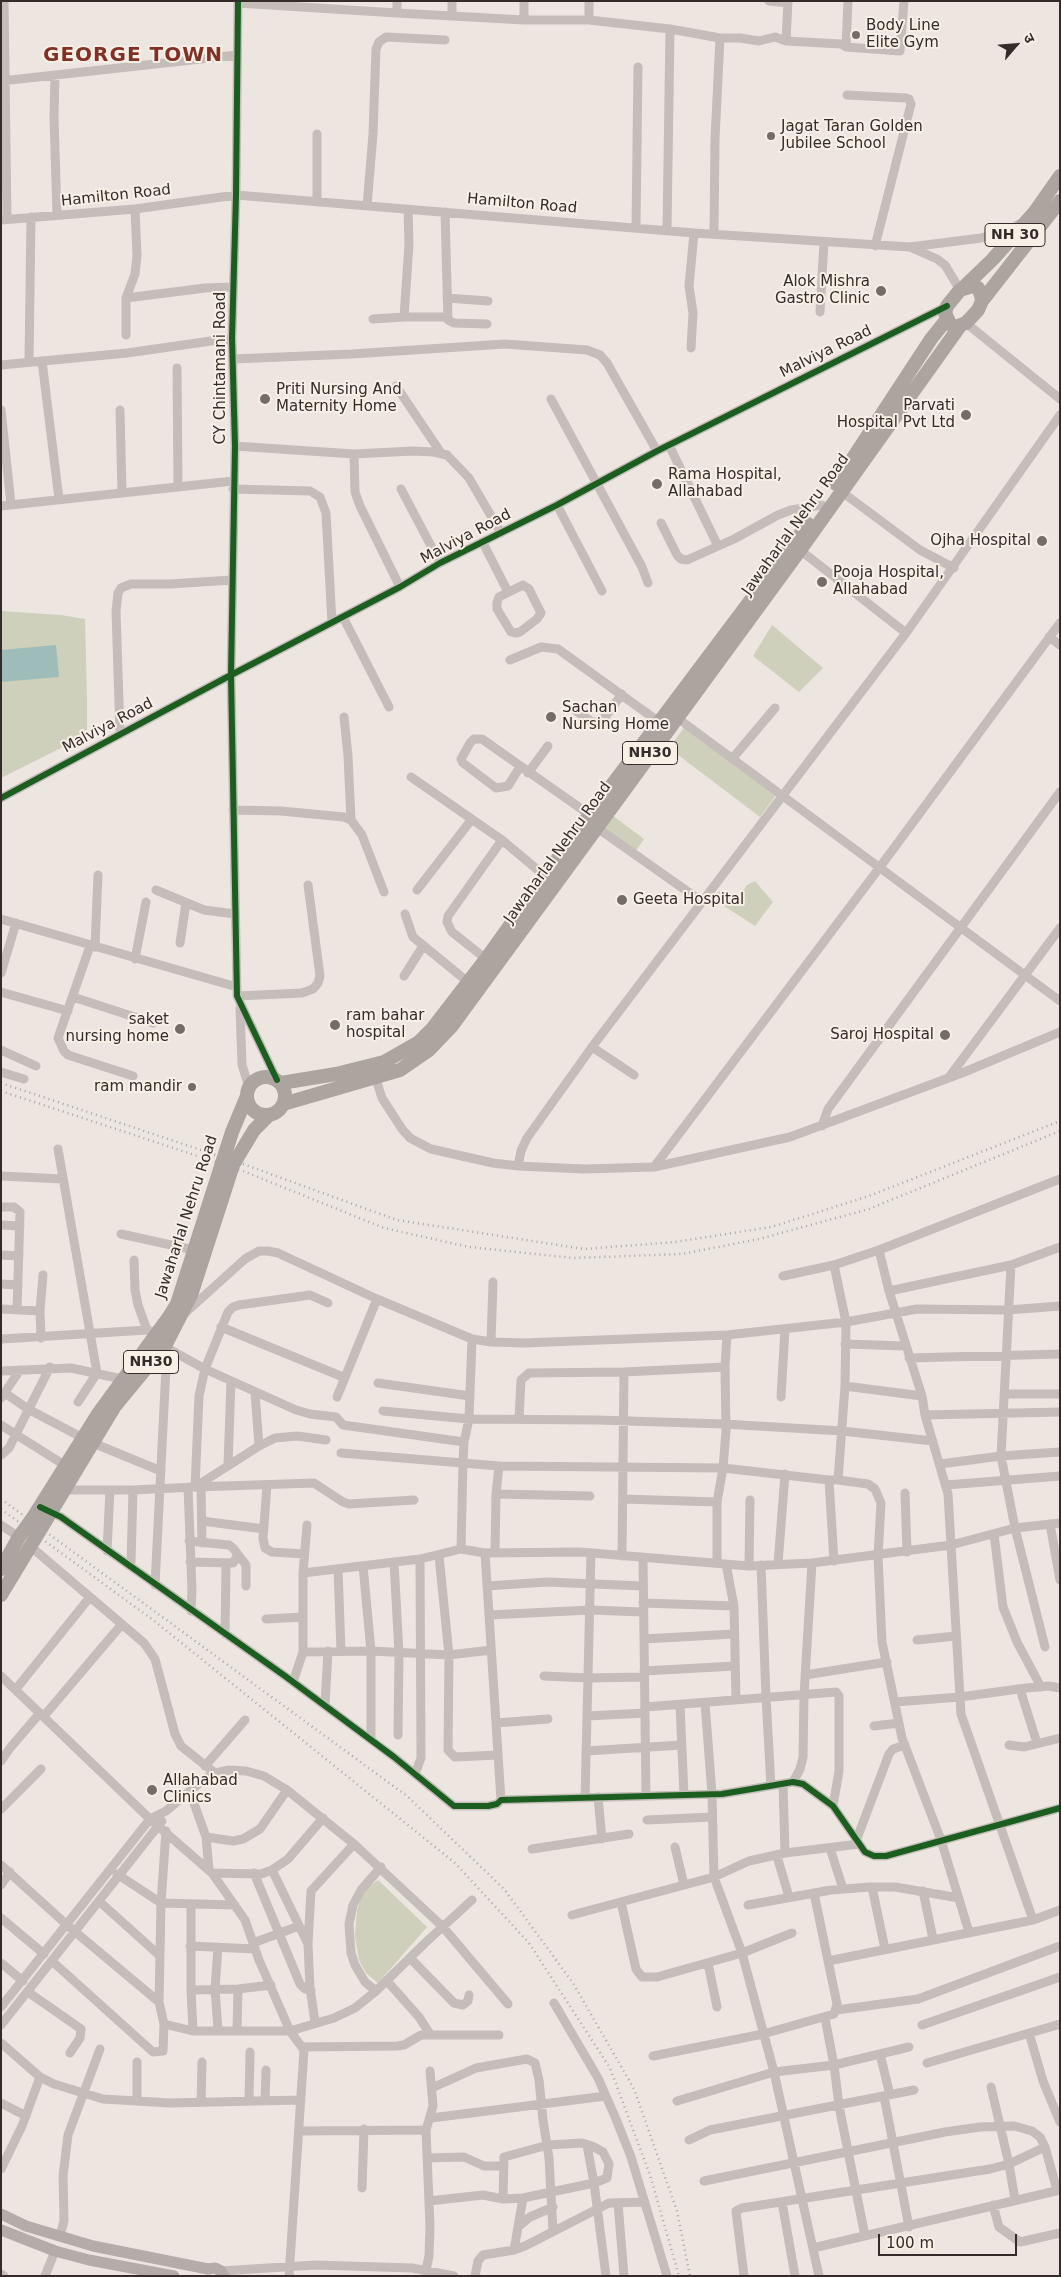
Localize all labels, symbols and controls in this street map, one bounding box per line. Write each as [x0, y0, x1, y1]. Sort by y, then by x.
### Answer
place label: Body Line Elite Gym [866, 17, 940, 52]
north arrow [991, 20, 1041, 70]
marker: Body Line Elite Gym [850, 29, 862, 41]
text: उ [1020, 31, 1038, 45]
district label: GEORGE TOWN [42, 44, 224, 68]
place label: Jagat Taran Golden Jubilee School [781, 118, 923, 153]
marker: Jagat Taran Golden Jubilee School [765, 130, 777, 142]
street label: Hamilton Road [60, 181, 172, 211]
street label: Hamilton Road [466, 190, 578, 218]
road number: NH 30 [985, 224, 1045, 246]
place label: Alok Mishra Gastro Clinic [775, 273, 870, 308]
marker: Alok Mishra Gastro Clinic [874, 284, 888, 298]
street label: CY Chintamani Road [212, 292, 230, 444]
street label: Malviya Road [777, 322, 875, 382]
place label: Priti Nursing And Maternity Home [276, 381, 402, 416]
marker: Priti Nursing And Maternity Home [258, 392, 272, 406]
place label: Parvati Hospital Pvt Ltd [837, 397, 955, 432]
marker: Parvati Hospital Pvt Ltd [959, 408, 973, 422]
street label: Jawaharlal Nehru Road [739, 451, 853, 599]
place label: Rama Hospital, Allahabad [668, 466, 782, 501]
marker: Rama Hospital, Allahabad [650, 477, 664, 491]
street label: Malviya Road [418, 506, 514, 568]
place label: Ojha Hospital [930, 532, 1031, 550]
marker: Ojha Hospital [1035, 534, 1049, 548]
place label: Pooja Hospital, Allahabad [833, 564, 944, 599]
marker: Pooja Hospital, Allahabad [815, 575, 829, 589]
street label: Malviya Road [60, 695, 156, 757]
place label: Sachan Nursing Home [562, 699, 669, 734]
marker: Sachan Nursing Home [544, 710, 558, 724]
road number: NH30 [622, 741, 678, 764]
street label: Jawaharlal Nehru Road [501, 779, 615, 927]
place label: Geeta Hospital [633, 891, 744, 909]
marker: Geeta Hospital [615, 893, 629, 907]
place label: ram bahar hospital [346, 1007, 424, 1042]
place label: saket nursing home [66, 1011, 169, 1046]
marker: ram bahar hospital [328, 1018, 342, 1032]
marker: saket nursing home [173, 1022, 187, 1036]
place label: Saroj Hospital [830, 1026, 934, 1044]
marker: Saroj Hospital [938, 1028, 952, 1042]
place label: ram mandir [94, 1078, 182, 1096]
marker: ram mandir [186, 1081, 198, 1093]
street label: Jawaharlal Nehru Road [152, 1133, 222, 1301]
road number: NH30 [124, 1350, 178, 1374]
place label: Allahabad Clinics [163, 1772, 238, 1807]
marker: Allahabad Clinics [145, 1783, 159, 1797]
scale bar [881, 2224, 1020, 2256]
text: 100 m [886, 2234, 934, 2252]

